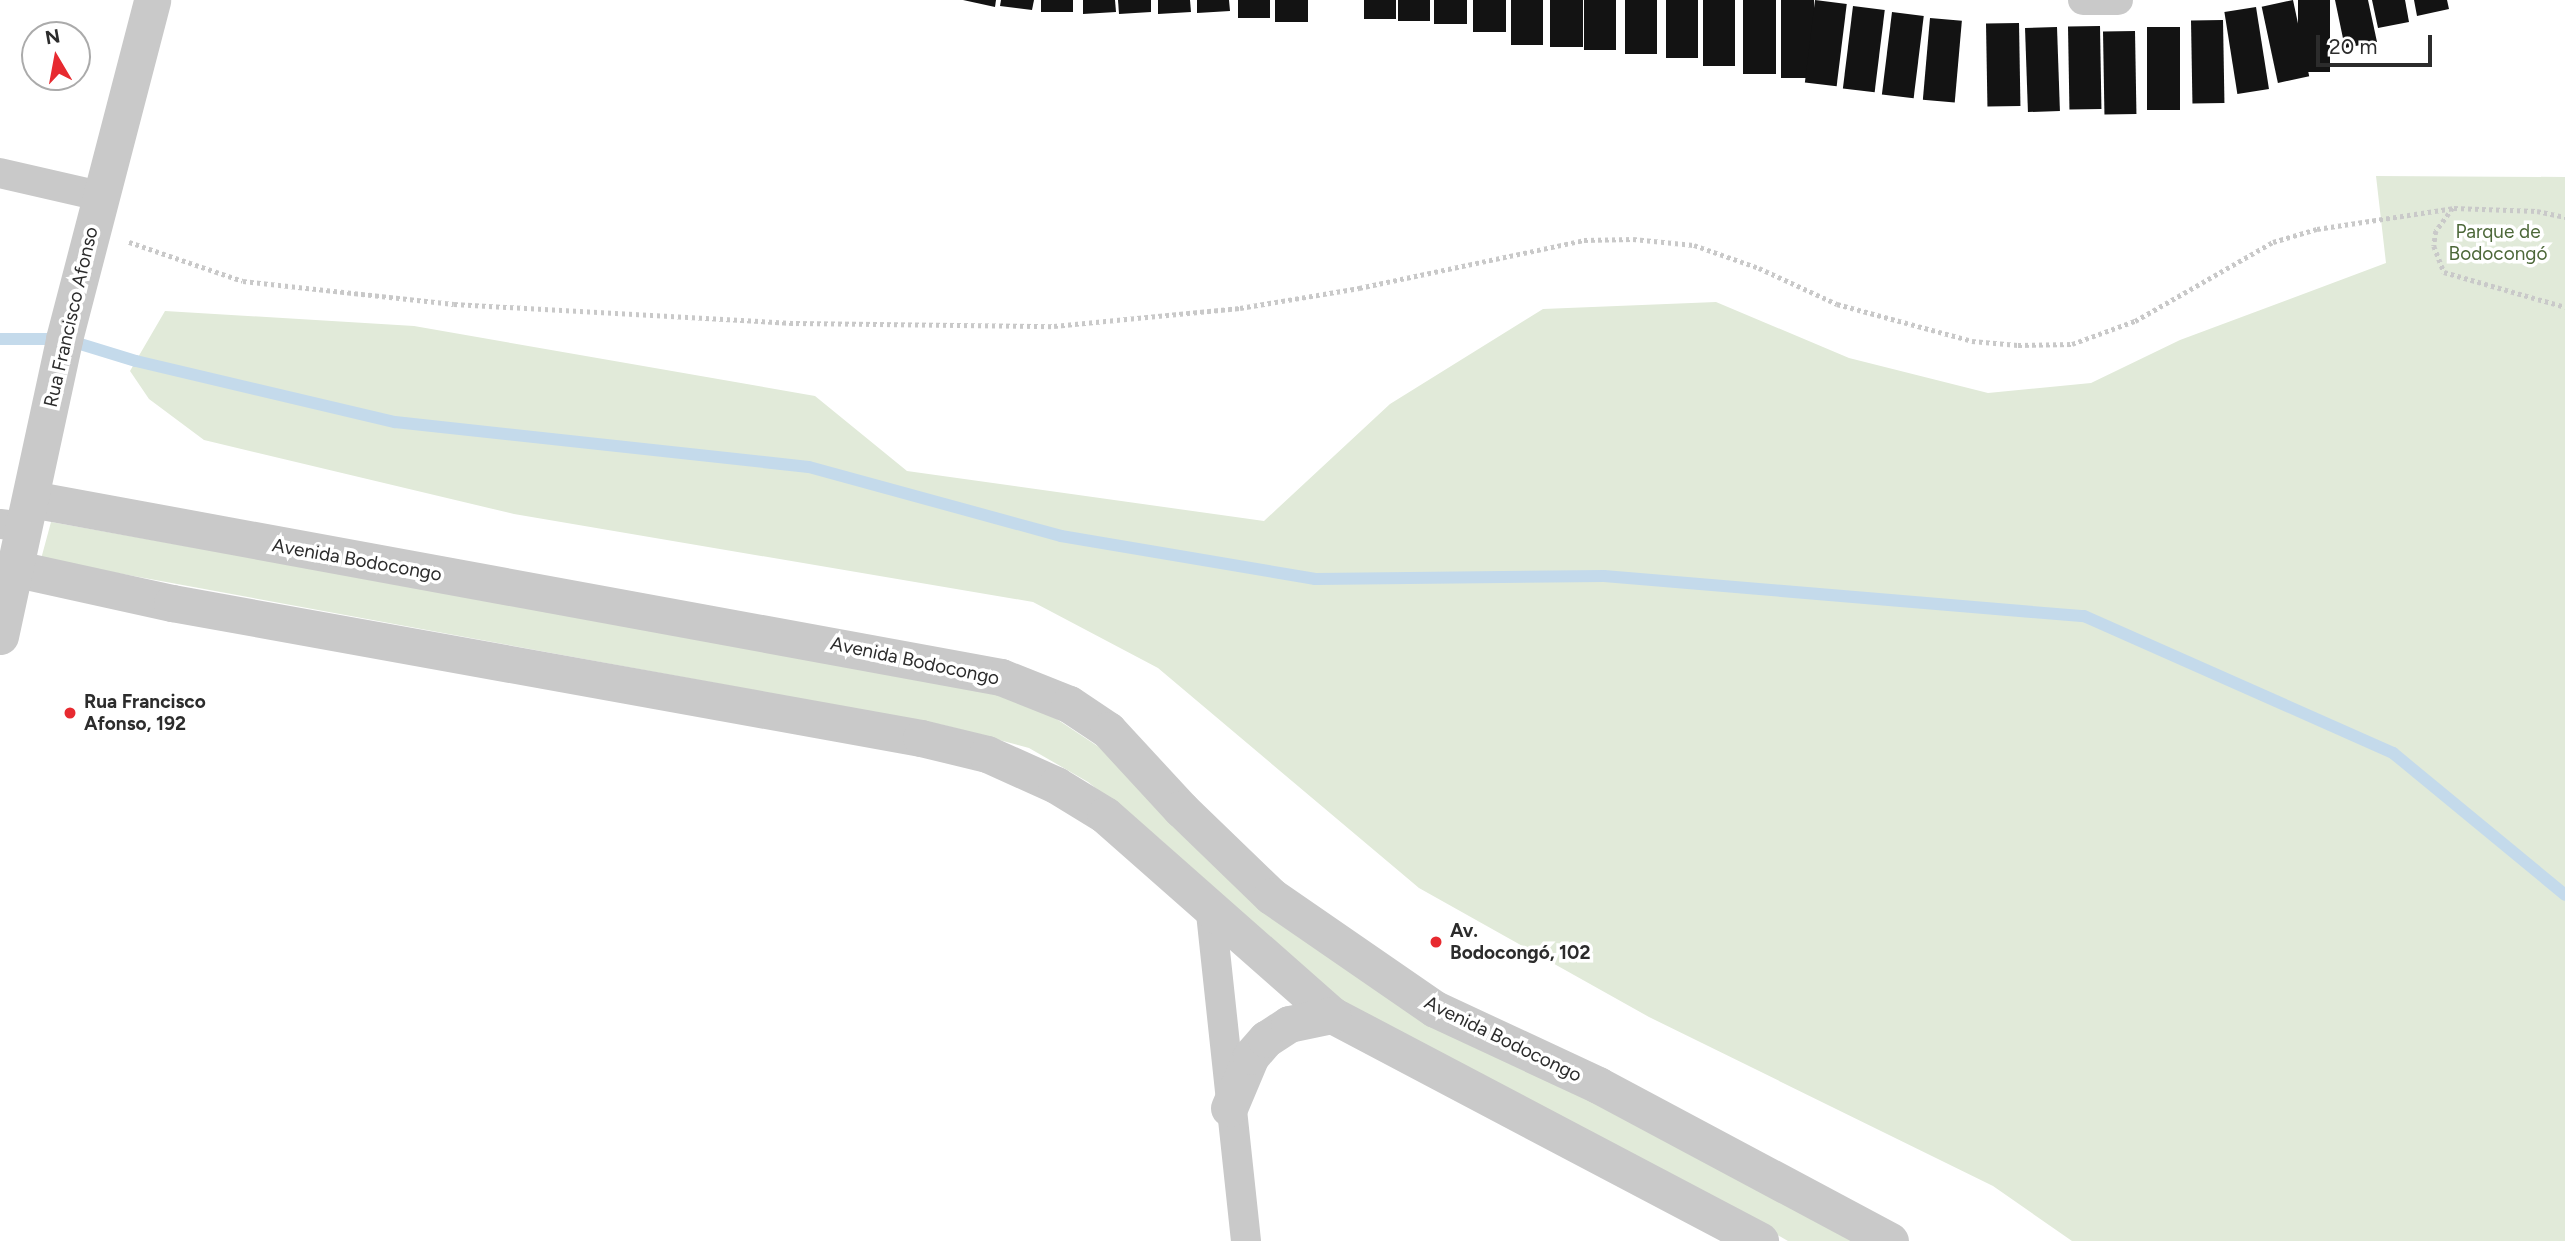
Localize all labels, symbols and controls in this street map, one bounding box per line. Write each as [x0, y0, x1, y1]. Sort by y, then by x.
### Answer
north arrow [21, 21, 91, 91]
scale bar [2320, 21, 2436, 65]
text: N [43, 24, 62, 49]
text: 20 m [2329, 34, 2377, 59]
park label: Parque de Bodocongó [2449, 221, 2547, 265]
street label: Rua Francisco Afonso [39, 225, 103, 409]
street label: Avenida Bodocongo [270, 534, 444, 586]
street label: Avenida Bodocongo [828, 632, 1002, 690]
place label: Rua Francisco Afonso, 192 [84, 691, 206, 735]
marker: Rua Francisco Afonso, 192 [62, 705, 78, 721]
place label: Av. Bodocongó, 102 [1450, 920, 1590, 964]
marker: Av. Bodocongó, 102 [1428, 934, 1444, 950]
street label: Avenida Bodocongo [1421, 991, 1585, 1087]

